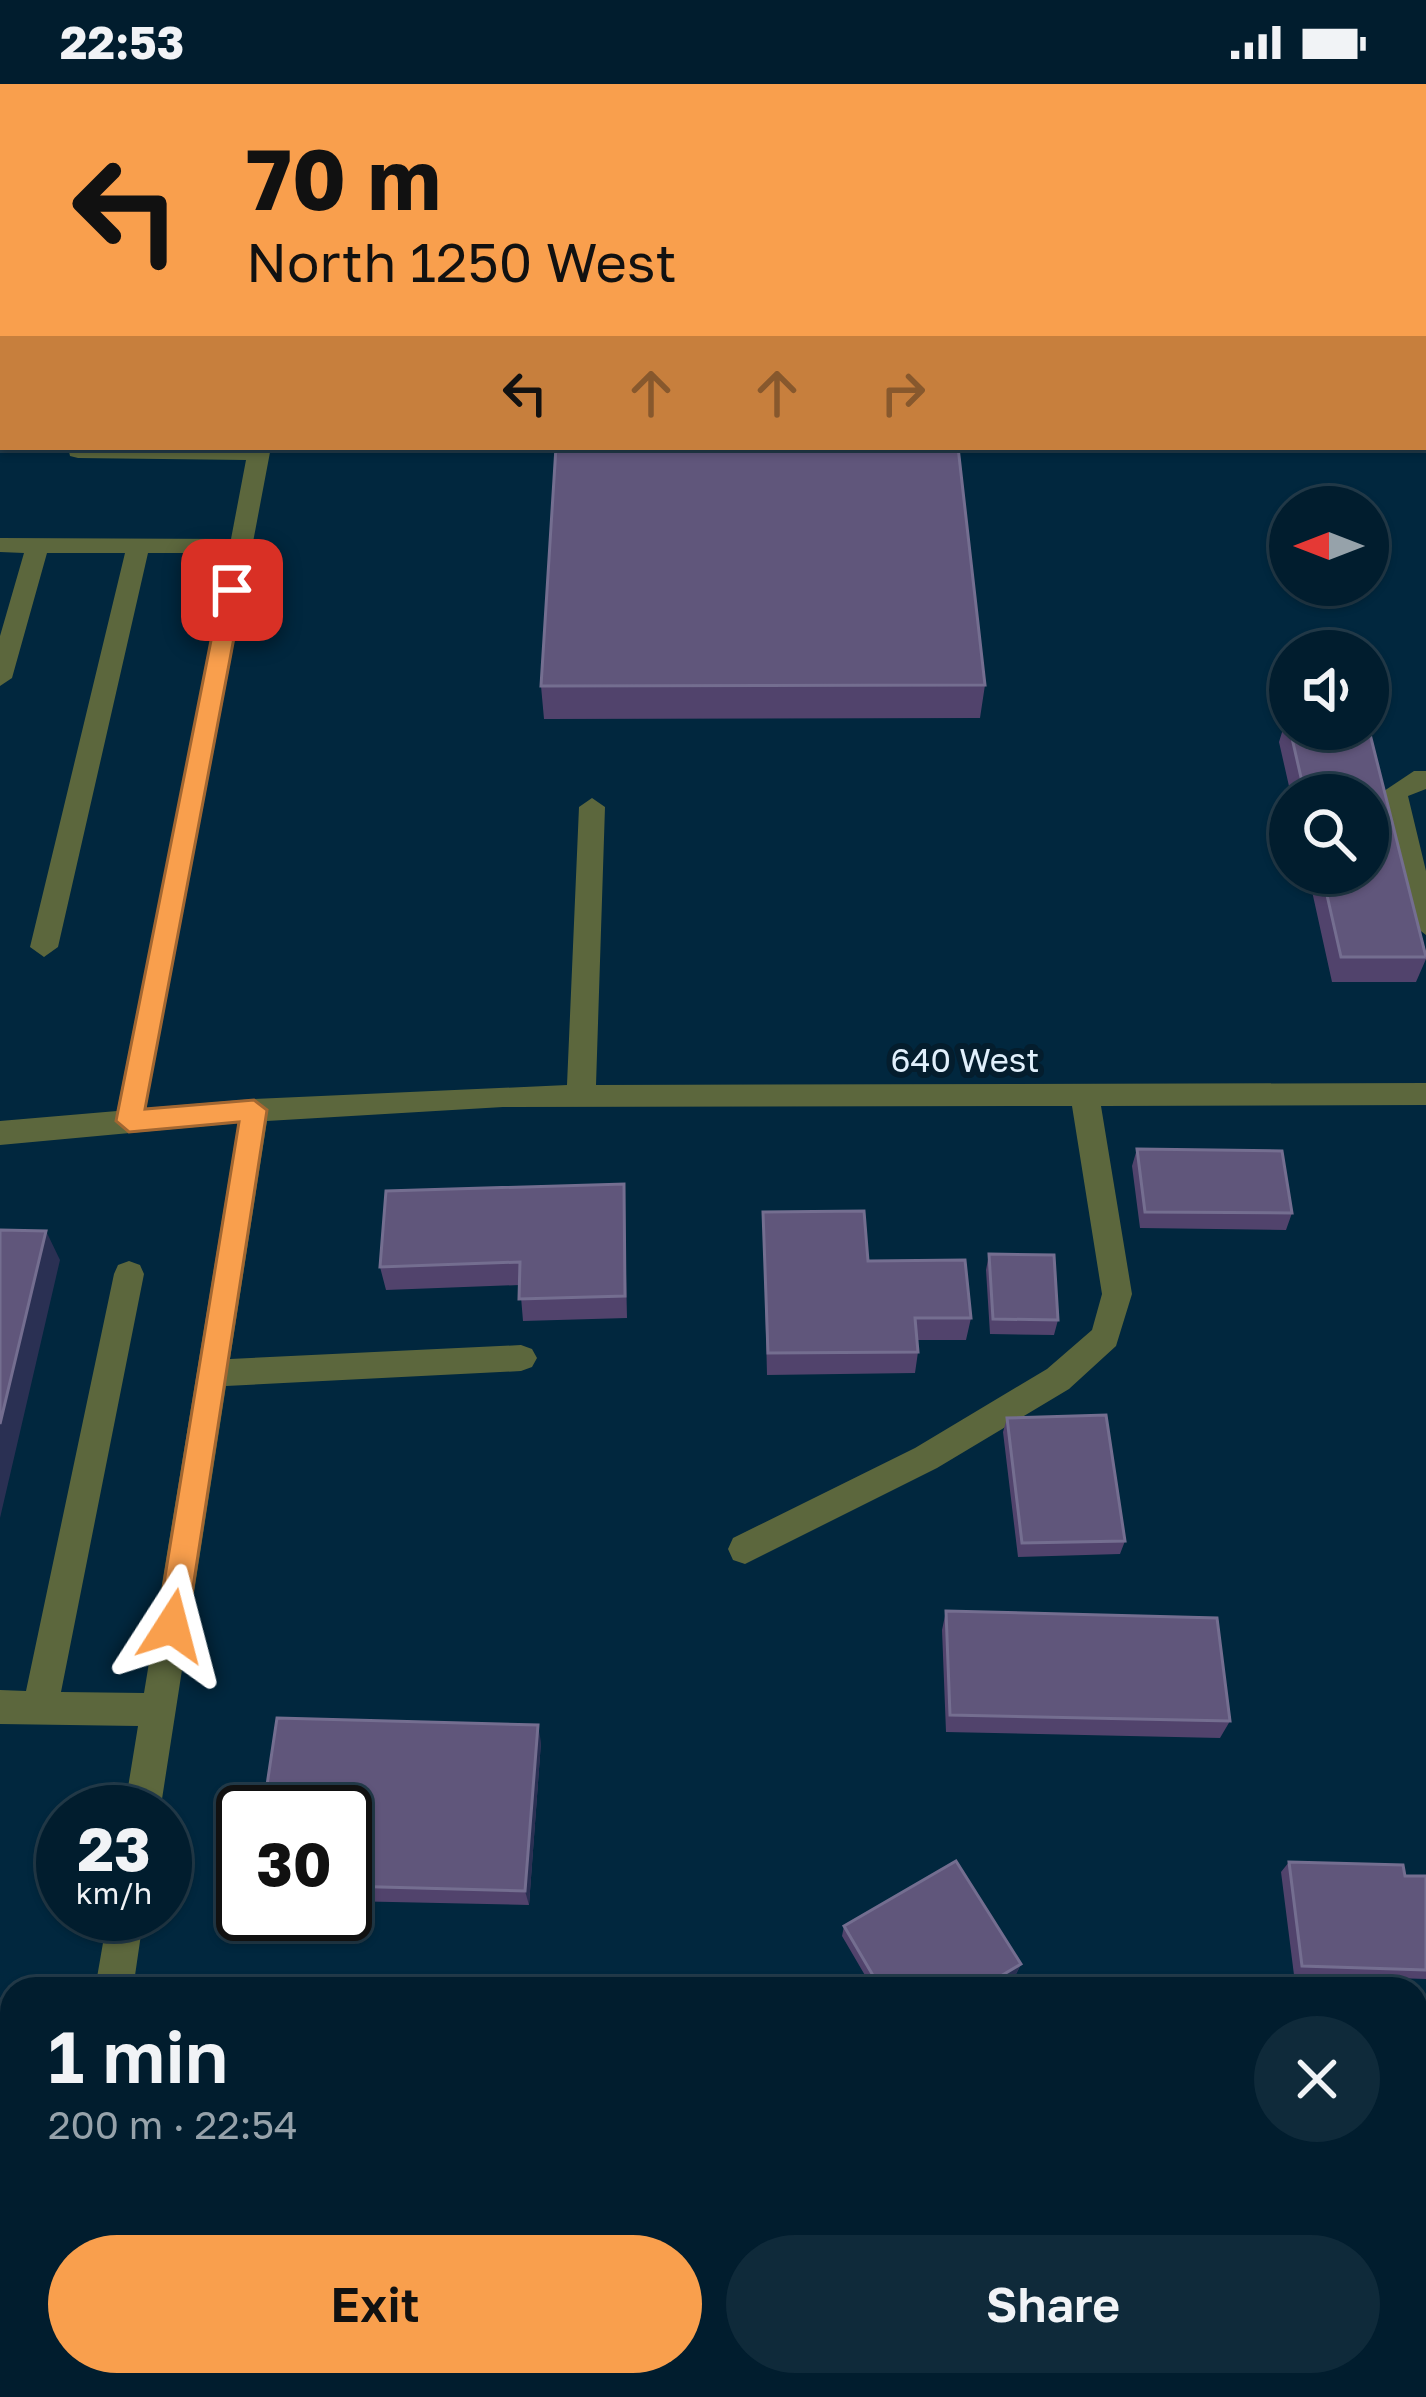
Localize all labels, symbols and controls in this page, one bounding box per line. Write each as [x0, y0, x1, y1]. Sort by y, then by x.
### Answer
text: 22:53 [60, 15, 184, 69]
text: 70 m [246, 128, 441, 228]
icon: left [48, 132, 204, 288]
text: North 1250 West [246, 229, 677, 294]
icon: left [492, 360, 558, 426]
icon: ahead [618, 360, 684, 426]
icon: ahead [744, 360, 810, 426]
icon: right [870, 360, 936, 426]
north arrow [1269, 486, 1389, 606]
map controls [1269, 486, 1389, 894]
pin [181, 539, 283, 641]
icon: arrive [199, 557, 265, 623]
button: sound [1269, 630, 1389, 750]
button: search [1269, 774, 1389, 894]
street label: 640 West [891, 1040, 1040, 1079]
position arrow [109, 1563, 235, 1689]
speed limit sign: 30 [216, 1785, 372, 1941]
text: 23 [77, 1812, 151, 1884]
text: km/h [76, 1875, 152, 1911]
text: 1 min [48, 2012, 228, 2099]
button: close [1254, 2016, 1380, 2142]
text: 200 m · 22:54 [48, 2101, 298, 2148]
button: Exit [48, 2235, 702, 2373]
button: Share [726, 2235, 1380, 2373]

